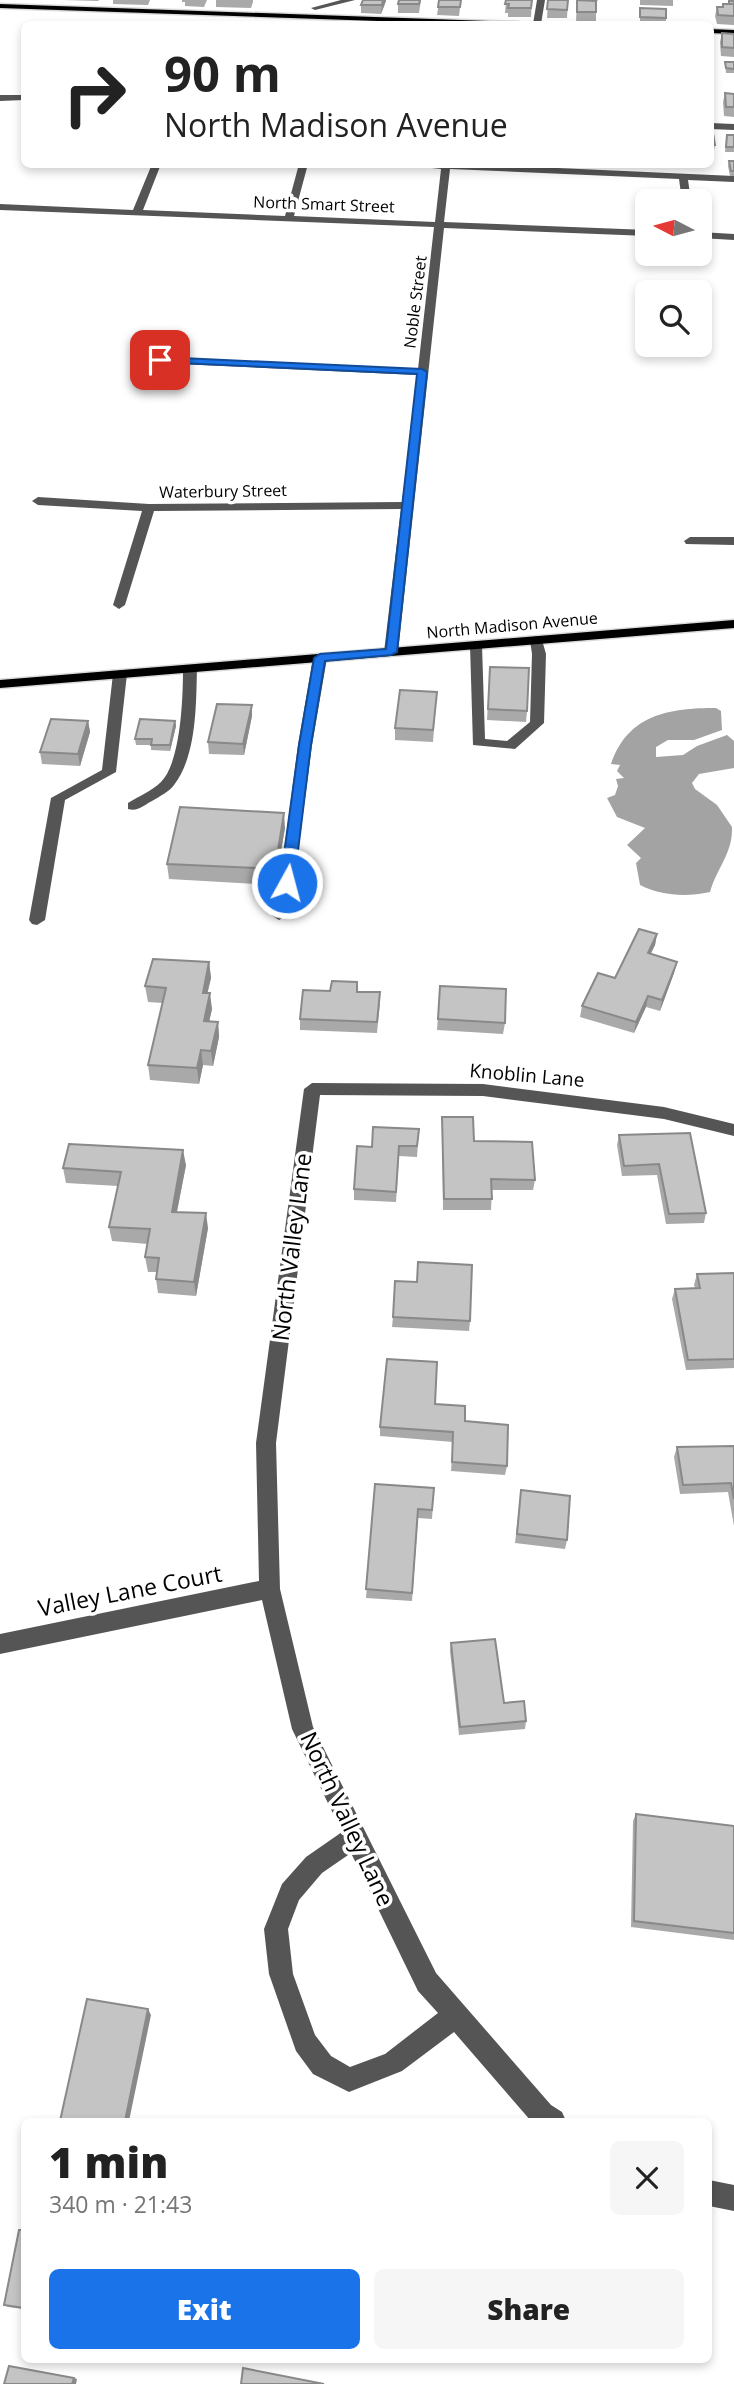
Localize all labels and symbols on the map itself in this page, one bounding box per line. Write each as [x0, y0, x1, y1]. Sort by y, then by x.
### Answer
north arrow [635, 189, 712, 266]
street label: North Smart Street [253, 191, 395, 217]
street label: Noble Street [398, 254, 432, 350]
pin [130, 330, 190, 390]
street label: Waterbury Street [159, 479, 287, 503]
street label: North Madison Avenue [425, 607, 599, 643]
position arrow [250, 846, 324, 920]
street label: Knoblin Lane [468, 1057, 586, 1093]
street label: North Valley Lane [264, 1151, 318, 1343]
street label: Valley Lane Court [35, 1557, 224, 1624]
street label: North Valley Lane [293, 1726, 402, 1911]

